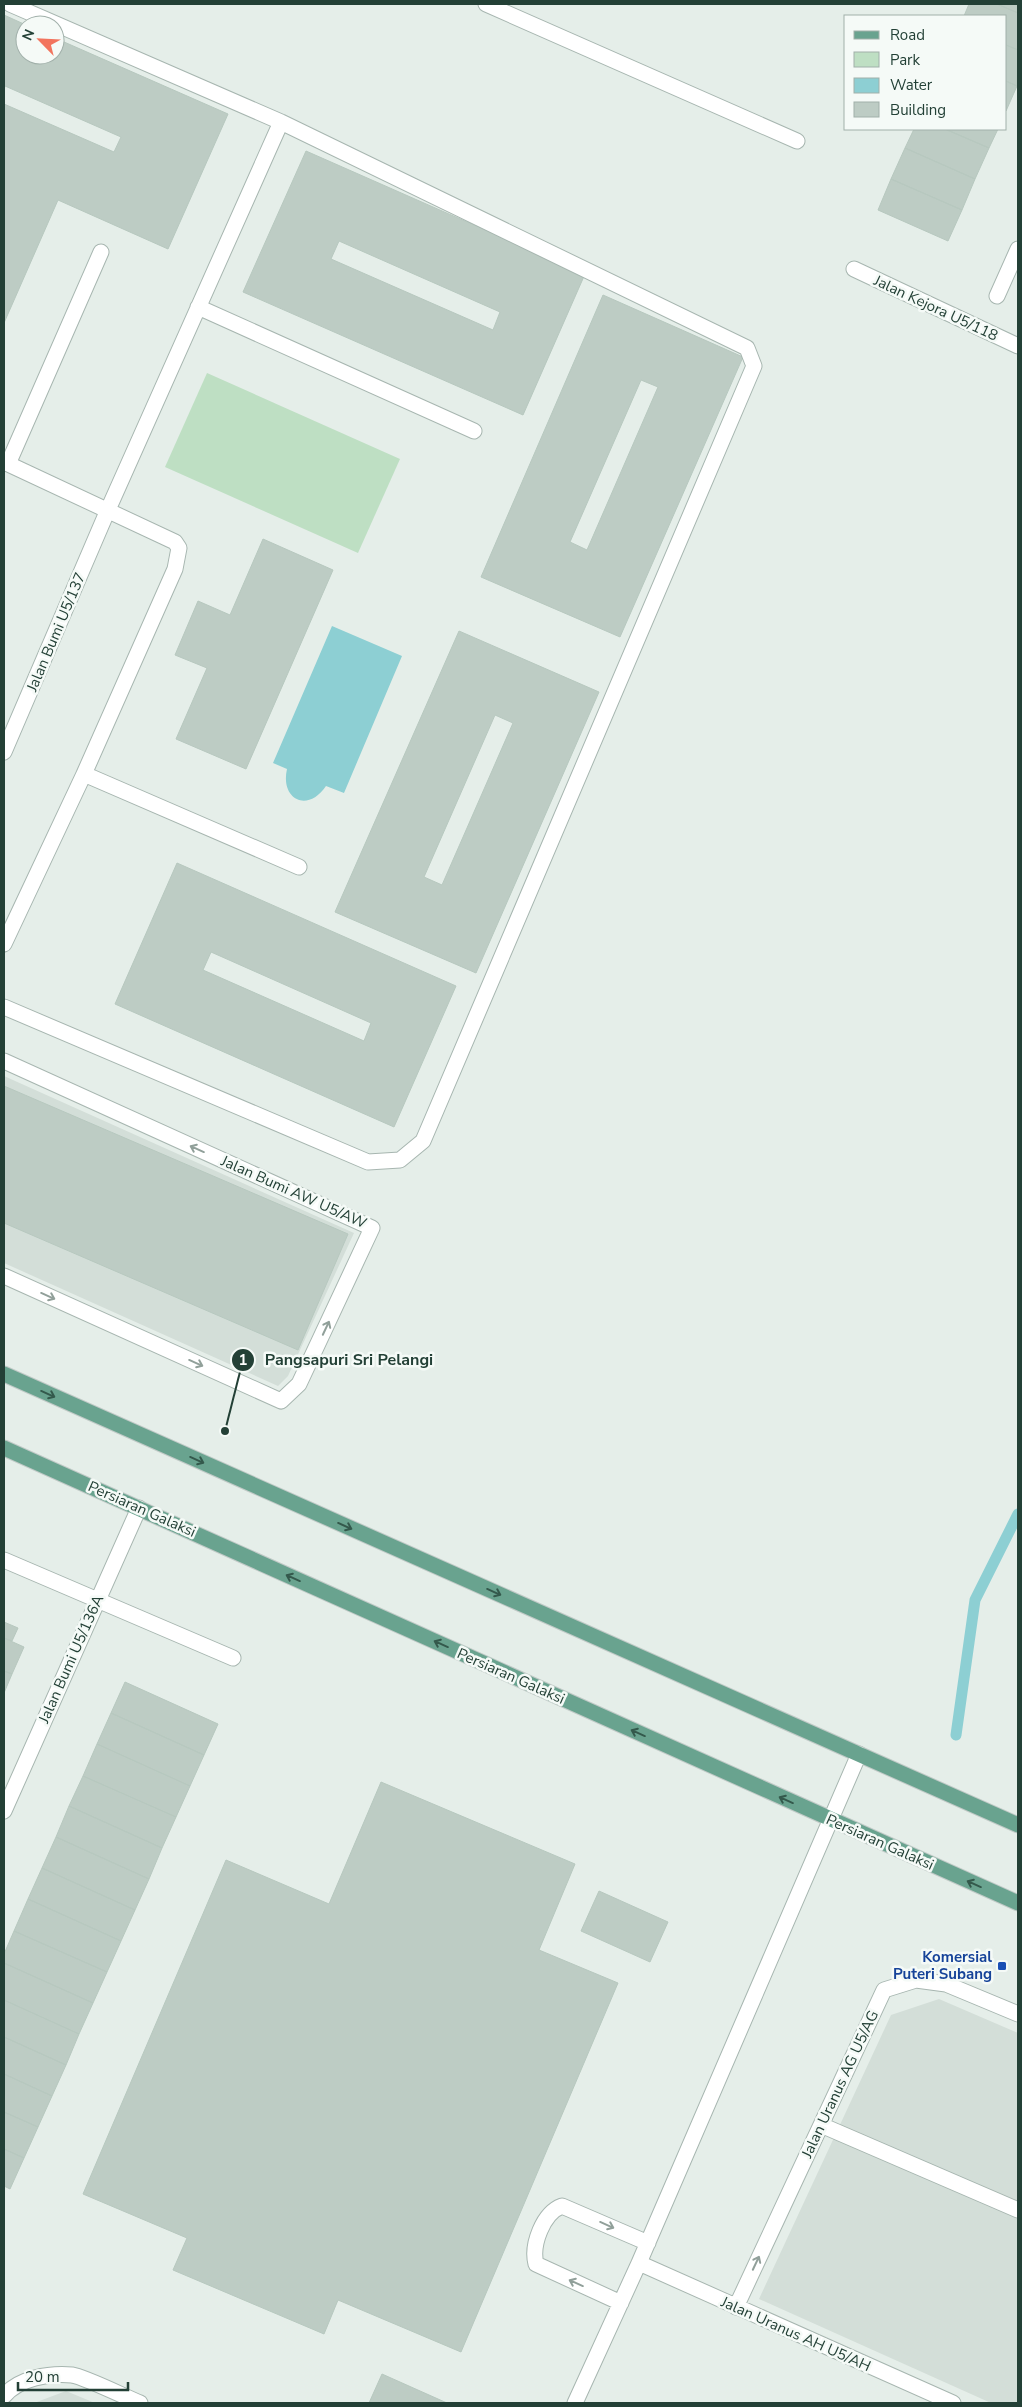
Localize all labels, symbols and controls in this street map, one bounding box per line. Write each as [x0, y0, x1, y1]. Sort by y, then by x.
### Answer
north arrow [15, 15, 65, 65]
legend [844, 15, 1007, 130]
text: Road [890, 25, 925, 45]
text: N [18, 26, 39, 44]
text: Park [890, 50, 920, 70]
text: Water [890, 75, 933, 95]
text: Building [890, 100, 946, 120]
street label: Jalan Kejora U5/118 [870, 270, 1001, 346]
street label: Jalan Bumi U5/137 [21, 569, 90, 696]
one-way arrow [190, 1143, 205, 1153]
street label: Jalan Bumi AW U5/AW [217, 1150, 370, 1233]
one-way arrow [40, 1292, 55, 1302]
one-way arrow [321, 1321, 331, 1336]
callout: Pangsapuri Sri Pelangi [230, 1344, 443, 1375]
text: Pangsapuri Sri Pelangi [265, 1349, 433, 1371]
text: 1 [238, 1350, 248, 1370]
one-way arrow [188, 1359, 203, 1368]
one-way arrow [40, 1390, 55, 1400]
one-way arrow [189, 1456, 204, 1465]
street label: Persiaran Galaksi [85, 1476, 199, 1542]
one-way arrow [337, 1521, 352, 1531]
one-way arrow [286, 1572, 301, 1582]
one-way arrow [486, 1587, 501, 1597]
street label: Jalan Bumi U5/136A [33, 1592, 108, 1727]
one-way arrow [434, 1639, 449, 1649]
street label: Persiaran Galaksi [454, 1643, 568, 1709]
one-way arrow [630, 1727, 645, 1737]
one-way arrow [779, 1794, 794, 1804]
street label: Persiaran Galaksi [823, 1809, 937, 1875]
one-way arrow [967, 1878, 982, 1888]
place label: Komersial Puteri Subang [893, 1947, 992, 1984]
marker: Komersial Puteri Subang [996, 1960, 1008, 1972]
street label: Jalan Uranus AG U5/AG [797, 2007, 883, 2162]
one-way arrow [599, 2221, 614, 2231]
one-way arrow [752, 2256, 761, 2271]
one-way arrow [569, 2277, 584, 2287]
street label: Jalan Uranus AH U5/AH [717, 2291, 874, 2376]
scale bar [18, 2360, 128, 2392]
text: 20 m [25, 2367, 60, 2387]

